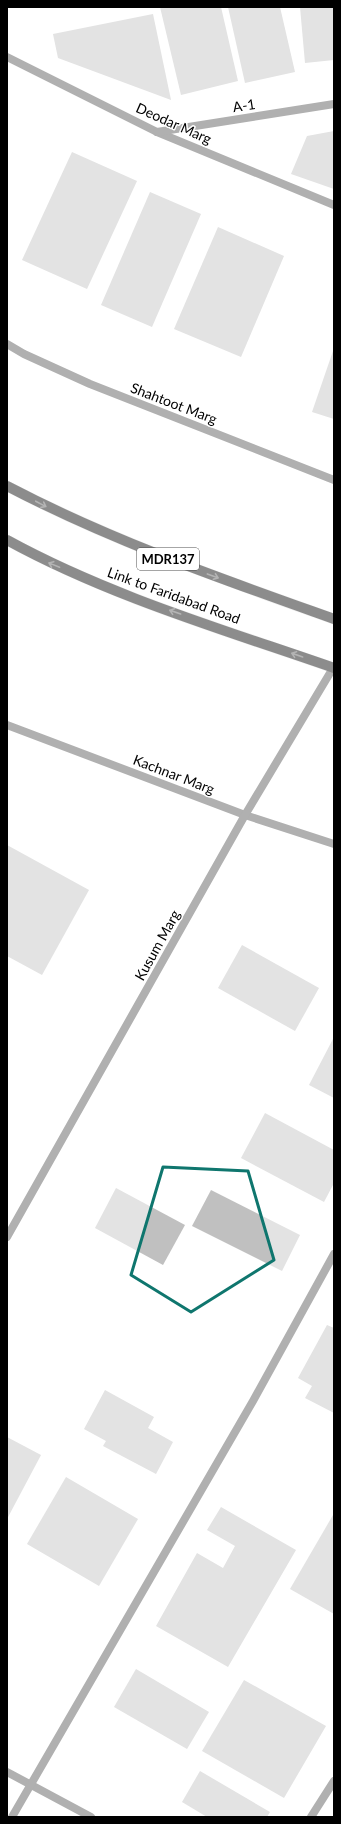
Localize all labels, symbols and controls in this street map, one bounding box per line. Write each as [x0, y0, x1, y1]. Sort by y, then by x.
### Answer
street label: A-1 [231, 95, 257, 115]
street label: Deodar Marg [134, 99, 214, 147]
street label: Shahtoot Marg [128, 379, 220, 427]
one-way arrow [35, 501, 47, 508]
road number: MDR137 [137, 548, 199, 570]
one-way arrow [48, 560, 60, 568]
street label: Link to Faridabad Road [105, 563, 243, 627]
one-way arrow [206, 573, 219, 580]
one-way arrow [168, 608, 181, 615]
one-way arrow [292, 651, 304, 659]
street label: Kachnar Marg [131, 751, 217, 797]
street label: Kusum Marg [131, 907, 183, 983]

